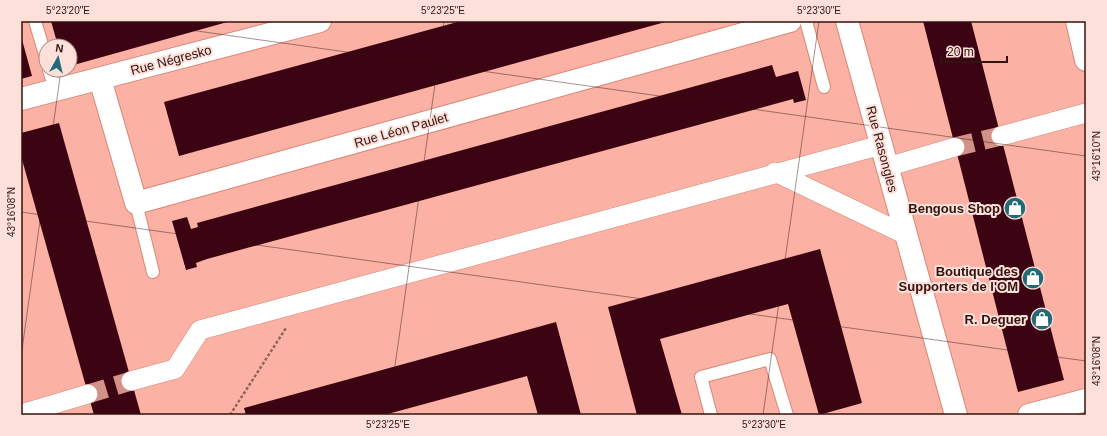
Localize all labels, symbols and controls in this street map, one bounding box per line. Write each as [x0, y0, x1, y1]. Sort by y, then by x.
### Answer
text: 5°23'20"E [46, 5, 90, 16]
text: 5°23'25"E [421, 5, 465, 16]
text: 5°23'30"E [797, 5, 841, 16]
north arrow [38, 38, 78, 78]
scale bar [941, 38, 1007, 64]
text: N [55, 42, 64, 55]
street label: Rue Négresko [129, 42, 213, 78]
text: 20 m [947, 45, 974, 59]
street label: Rue Rasongles [863, 104, 901, 194]
street label: Rue Léon Paulet [352, 109, 450, 151]
text: 43°16'10"N [1091, 131, 1102, 181]
text: 43°16'08"N [6, 187, 17, 237]
shop icon: Bengous Shop [1002, 195, 1028, 221]
place label: Bengous Shop [908, 201, 1000, 216]
place label: Boutique des Supporters de l'OM [899, 264, 1018, 294]
shop icon: Boutique des Supporters de l'OM [1020, 265, 1046, 291]
shop icon: R. Deguer [1029, 306, 1055, 332]
place label: R. Deguer [965, 312, 1026, 327]
text: 43°16'08"N [1091, 336, 1102, 386]
text: 5°23'25"E [366, 419, 410, 430]
text: 5°23'30"E [742, 419, 786, 430]

